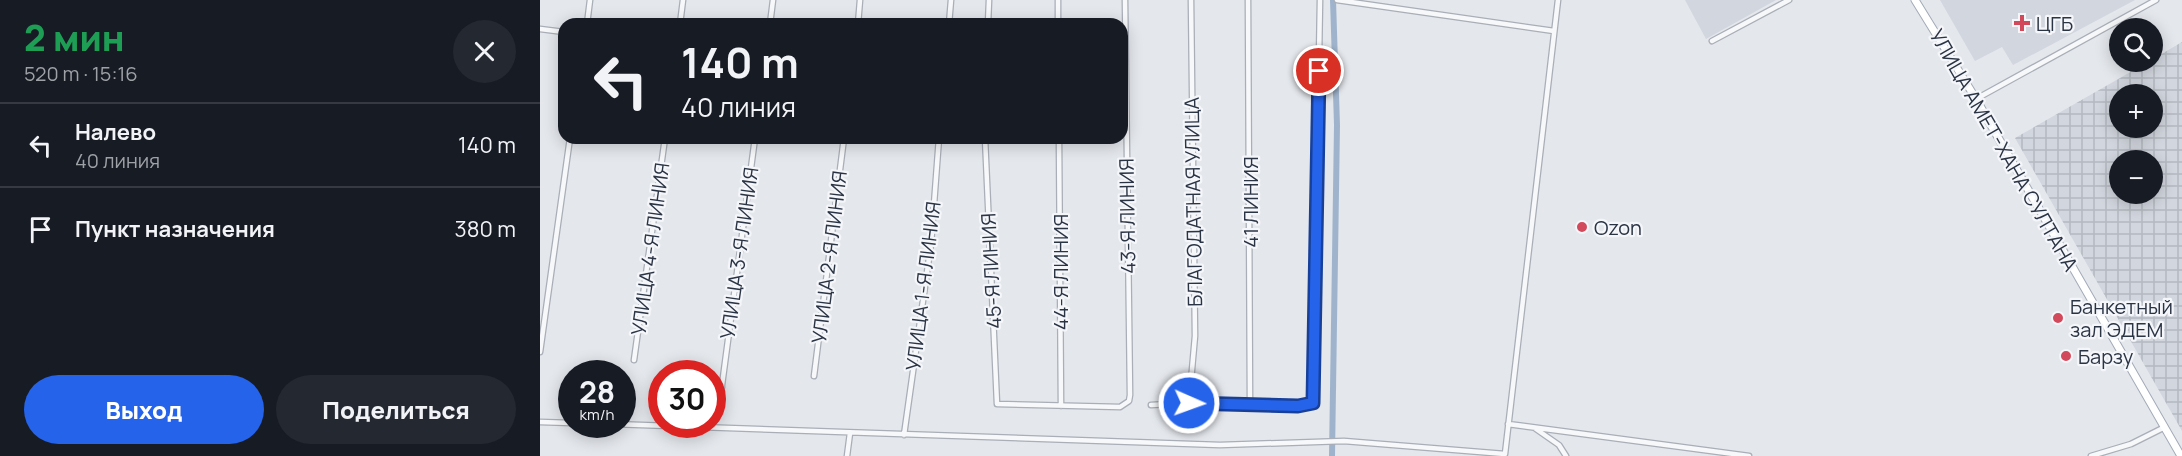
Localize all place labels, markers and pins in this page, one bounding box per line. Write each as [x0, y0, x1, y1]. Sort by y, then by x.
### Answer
place label: ЦГБ [2036, 10, 2073, 37]
marker: ЦГБ [2013, 14, 2031, 32]
pin [1293, 45, 1344, 96]
place label: Ozon [1594, 214, 1642, 241]
marker: Ozon [1575, 220, 1589, 234]
place label: Банкетный зал ЭДЕМ [2070, 293, 2173, 343]
marker: Банкетный зал ЭДЕМ [2051, 311, 2065, 325]
place label: Барзу [2078, 343, 2134, 370]
marker: Барзу [2059, 349, 2073, 363]

